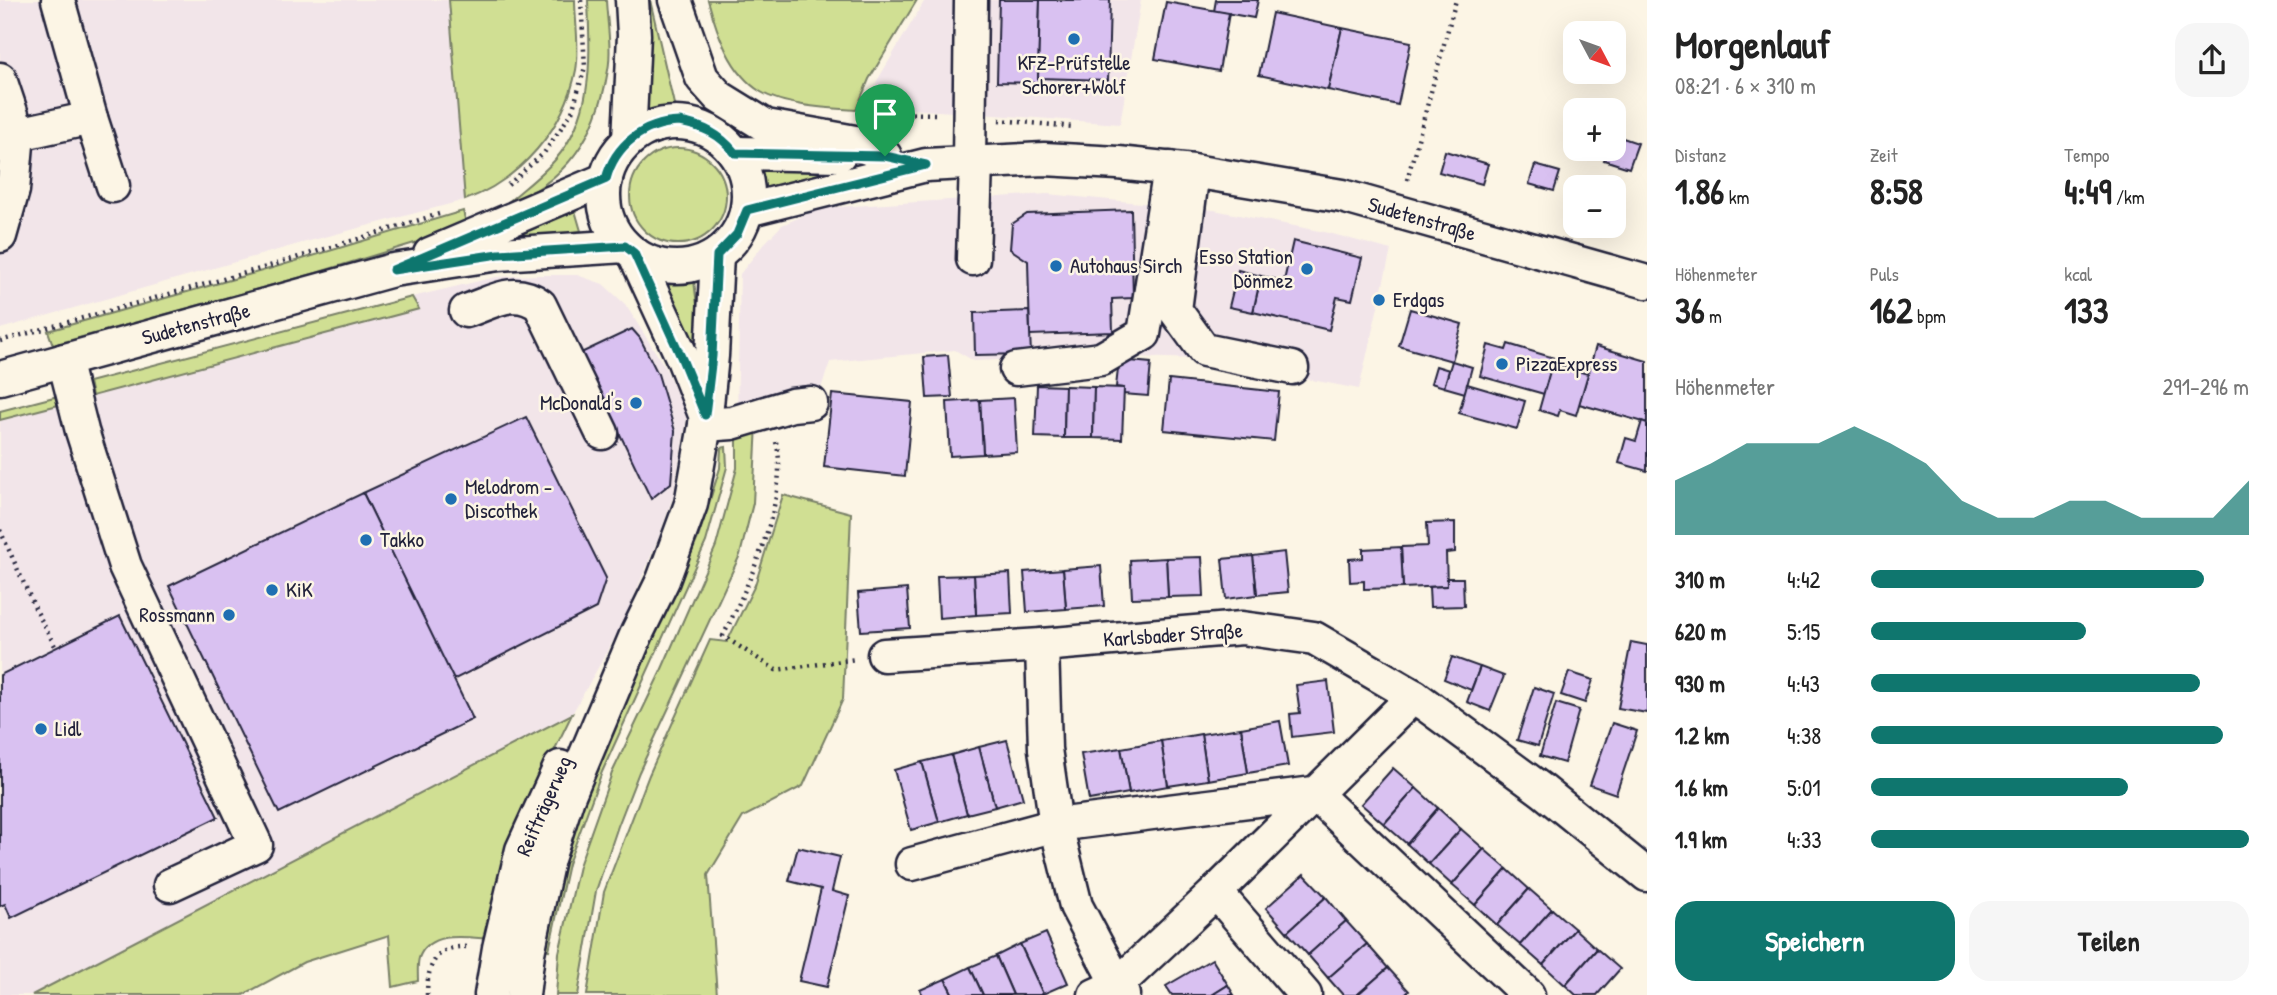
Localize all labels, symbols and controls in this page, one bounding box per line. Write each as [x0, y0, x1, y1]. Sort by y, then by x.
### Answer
text: Morgenlauf [1675, 18, 1831, 70]
north arrow [1563, 21, 1626, 84]
map controls [1563, 21, 1626, 238]
button: share [2175, 23, 2249, 97]
marker: KFZ-Prüfstelle Schorer+Wolf [1066, 31, 1082, 47]
place label: KFZ-Prüfstelle Schorer+Wolf [1017, 48, 1131, 101]
text: 08:21 · 6 × 310 m [1675, 70, 1816, 101]
pin [855, 84, 915, 156]
icon: arrive [866, 95, 904, 133]
button: + [1563, 98, 1626, 161]
text: Distanz [1675, 142, 1726, 168]
text: Zeit [1870, 142, 1898, 168]
text: Tempo [2064, 142, 2110, 168]
text: 1.86 [1675, 168, 1724, 215]
text: 8:58 [1870, 168, 1923, 215]
text: 4:49 [2064, 168, 2112, 215]
button: − [1563, 175, 1626, 238]
text: km [1724, 184, 1750, 210]
text: /km [2112, 184, 2145, 210]
street label: Sudetenstraße [1365, 189, 1479, 248]
place label: Esso Station Dönmez [1199, 242, 1293, 295]
place label: Autohaus Sirch [1070, 251, 1182, 280]
marker: Autohaus Sirch [1048, 258, 1064, 274]
marker: Esso Station Dönmez [1299, 261, 1315, 277]
text: Höhenmeter [1675, 261, 1758, 287]
text: Puls [1870, 261, 1899, 287]
text: kcal [2064, 261, 2092, 287]
place label: Erdgas [1393, 285, 1444, 314]
text: 36 [1675, 287, 1705, 334]
text: 162 [1870, 287, 1913, 334]
text: 133 [2064, 287, 2108, 334]
marker: Erdgas [1371, 292, 1387, 308]
street label: Sudetenstraße [139, 295, 253, 352]
text: m [1705, 303, 1722, 329]
text: bpm [1913, 303, 1946, 329]
place label: PizzaExpress [1516, 349, 1617, 378]
marker: PizzaExpress [1494, 356, 1510, 372]
text: Höhenmeter [1675, 371, 1775, 402]
text: 291–296 m [2162, 371, 2249, 402]
place label: McDonald's [540, 388, 622, 417]
marker: McDonald's [628, 395, 644, 411]
place label: Melodrom - Discothek [465, 472, 552, 525]
marker: Melodrom - Discothek [443, 491, 459, 507]
place label: Takko [380, 525, 424, 554]
marker: Takko [358, 532, 374, 548]
text: 310 m [1675, 564, 1725, 595]
text: 4:42 [1787, 564, 1820, 595]
place label: KiK [286, 575, 313, 604]
marker: KiK [264, 582, 280, 598]
place label: Rossmann [139, 600, 215, 629]
marker: Rossmann [221, 607, 237, 623]
street label: Karlsbader Straße [1102, 615, 1244, 654]
text: 620 m [1675, 616, 1726, 647]
text: 5:15 [1787, 616, 1820, 647]
text: 930 m [1675, 668, 1725, 699]
text: 4:43 [1787, 668, 1820, 699]
place label: Lidl [55, 714, 82, 743]
text: 1.2 km [1675, 720, 1730, 751]
text: 4:38 [1787, 720, 1821, 751]
marker: Lidl [33, 721, 49, 737]
street label: Reifträgerweg [509, 751, 579, 861]
text: 1.6 km [1675, 772, 1728, 803]
text: 5:01 [1787, 772, 1821, 803]
text: 1.9 km [1675, 824, 1727, 855]
text: 4:33 [1787, 824, 1822, 855]
button: Speichern [1675, 901, 1955, 981]
button: Teilen [1969, 901, 2249, 981]

